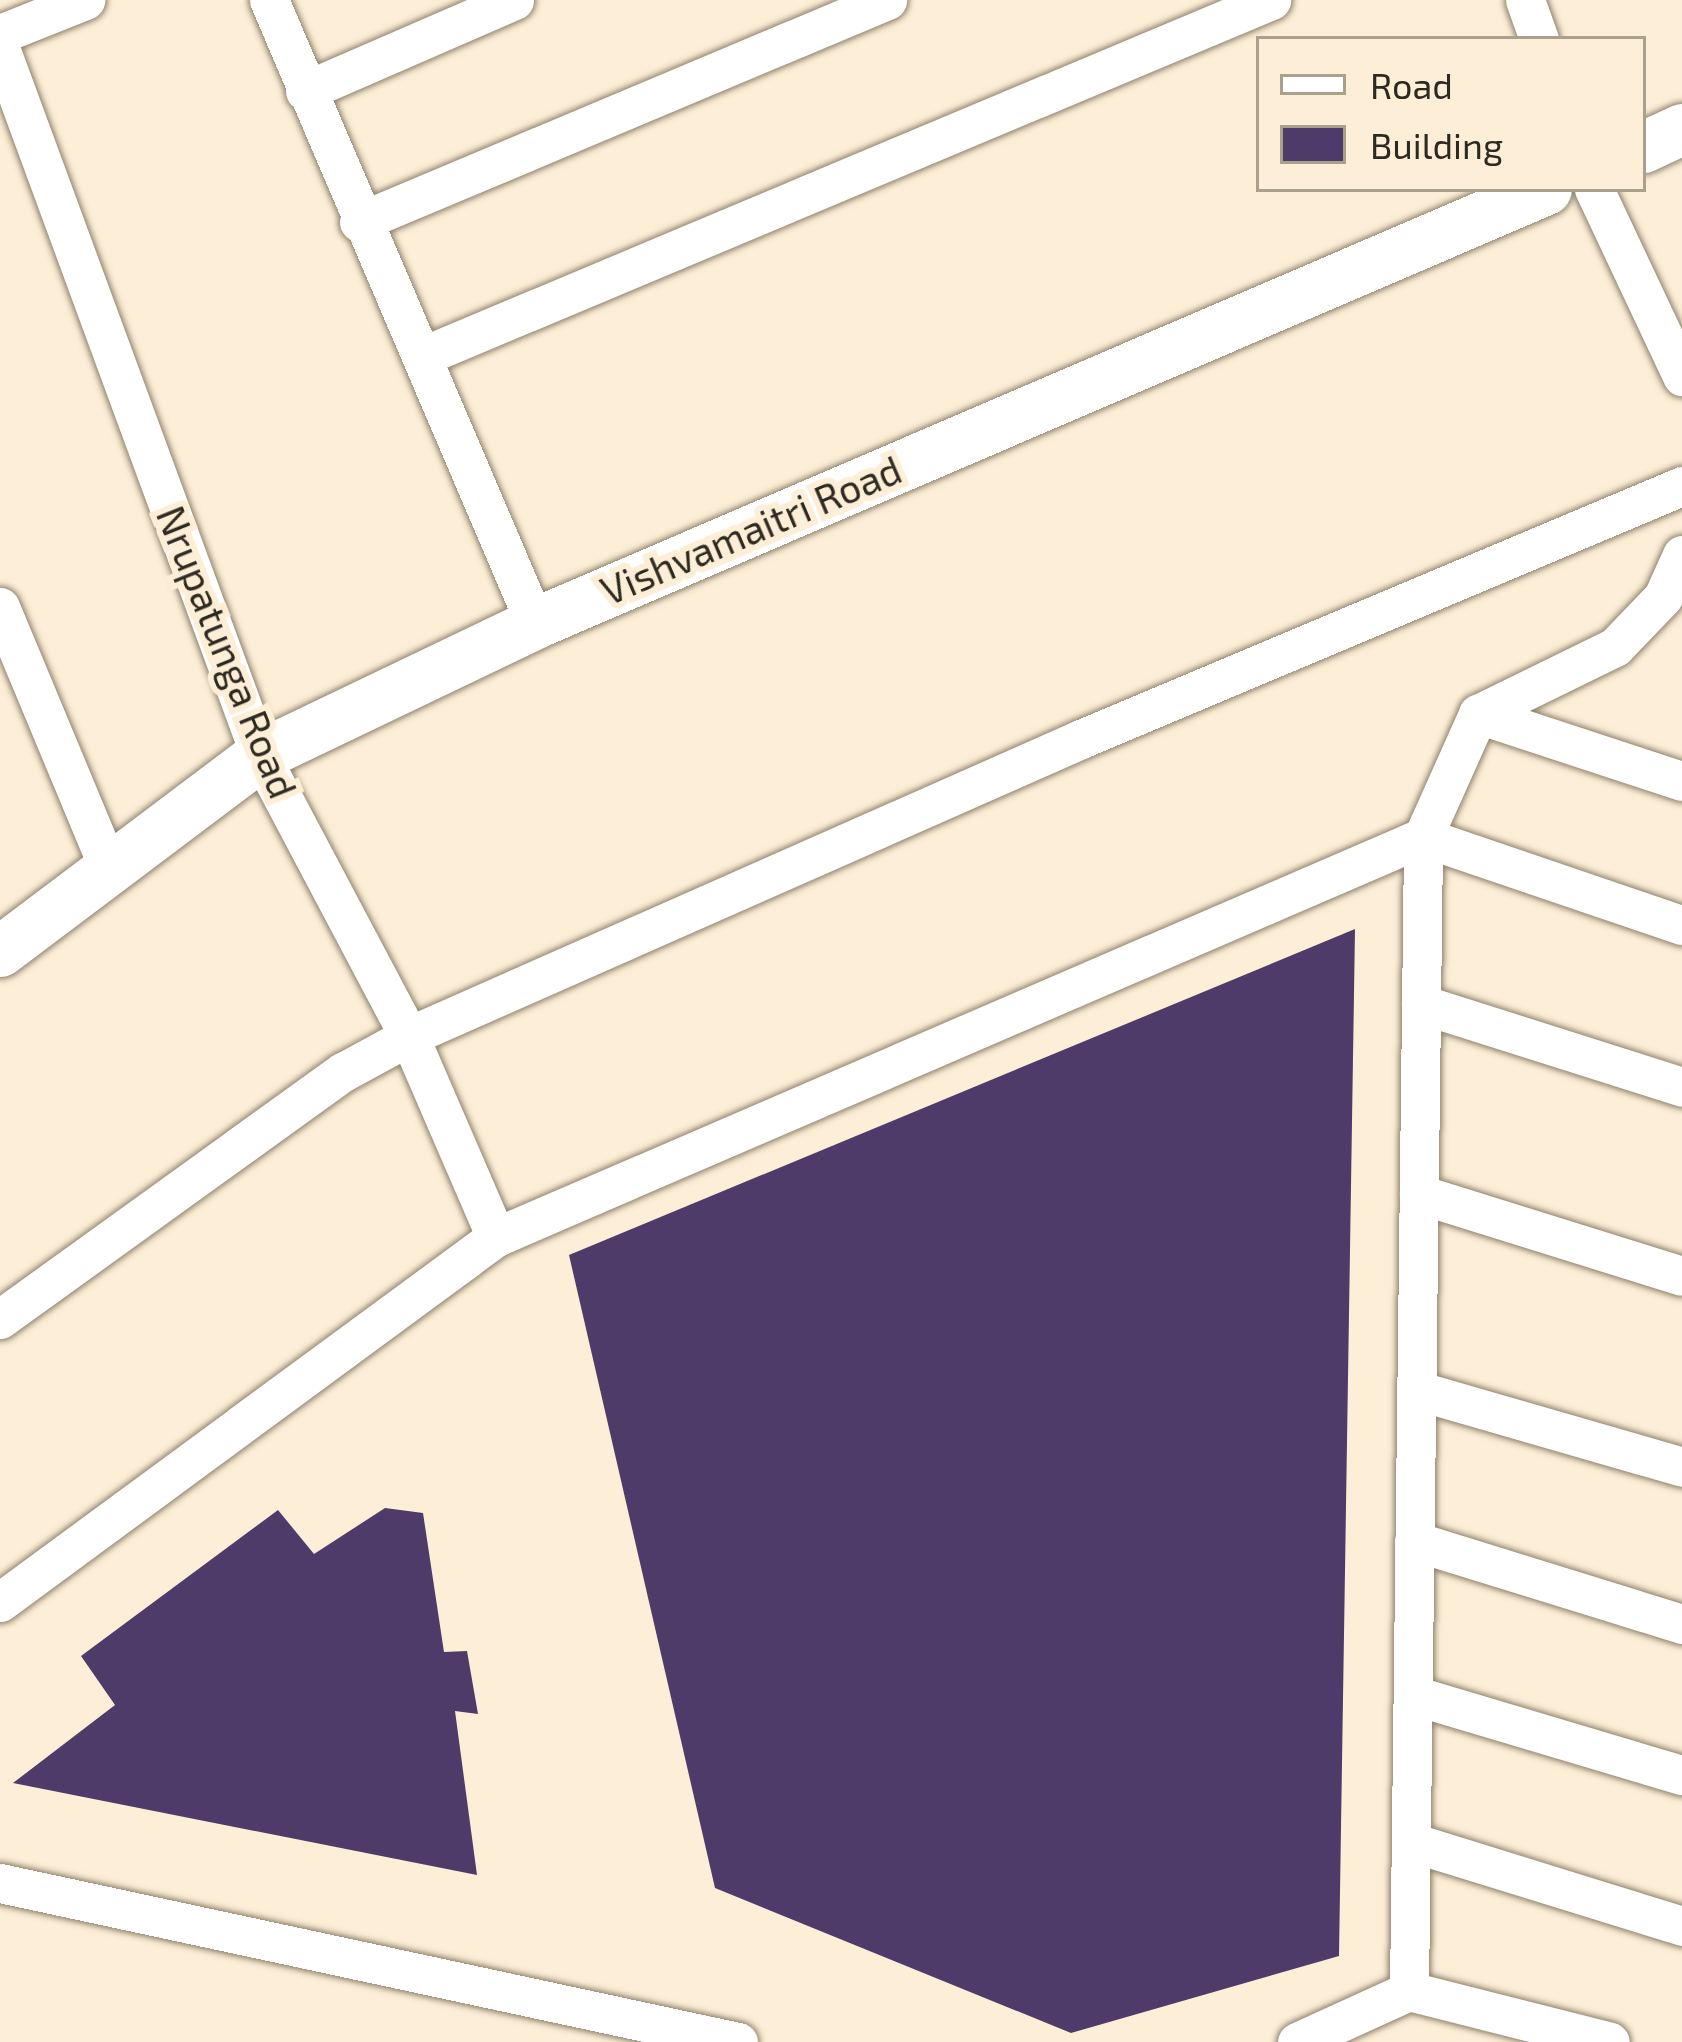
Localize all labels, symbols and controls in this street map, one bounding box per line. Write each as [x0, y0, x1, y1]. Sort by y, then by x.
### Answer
legend [1256, 36, 1646, 192]
text: Road [1370, 63, 1453, 106]
text: Building [1370, 123, 1503, 166]
street label: Vishvamaitri Road [594, 446, 908, 614]
street label: Nrupatunga Road [147, 499, 307, 805]

